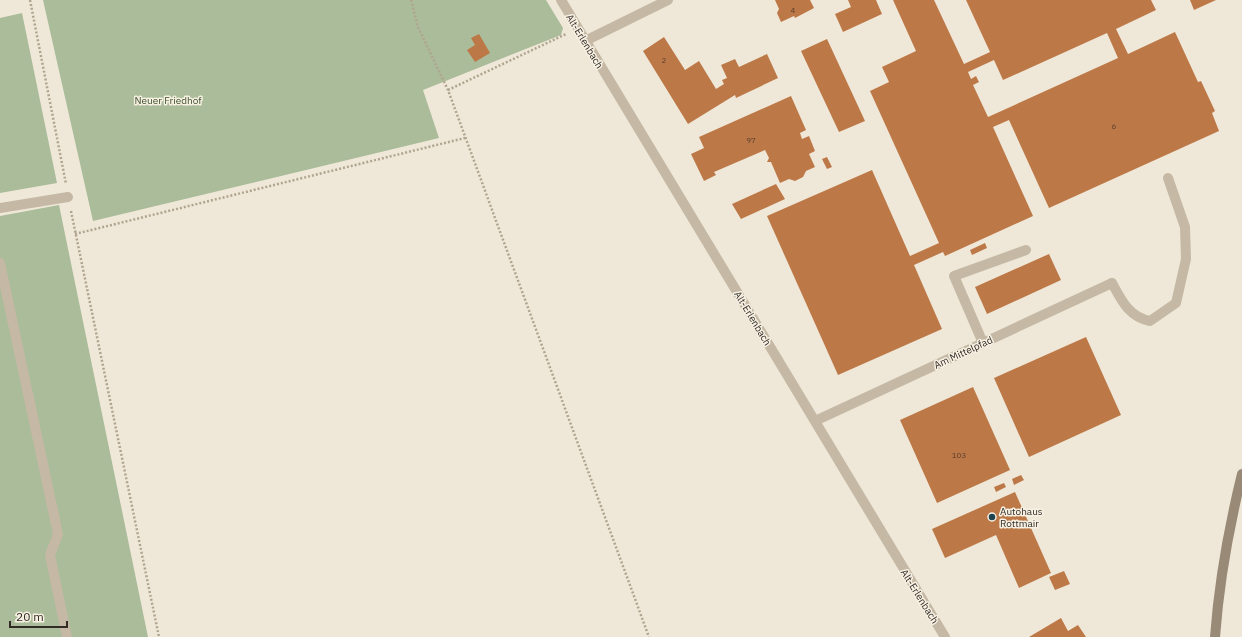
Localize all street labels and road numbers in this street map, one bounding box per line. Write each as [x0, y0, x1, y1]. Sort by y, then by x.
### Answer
street label: Alt-Erlenbach [563, 11, 606, 71]
street label: Alt-Erlenbach [731, 288, 774, 348]
street label: Am Mittelpfad [932, 333, 995, 372]
street label: Alt-Erlenbach [898, 567, 941, 626]

